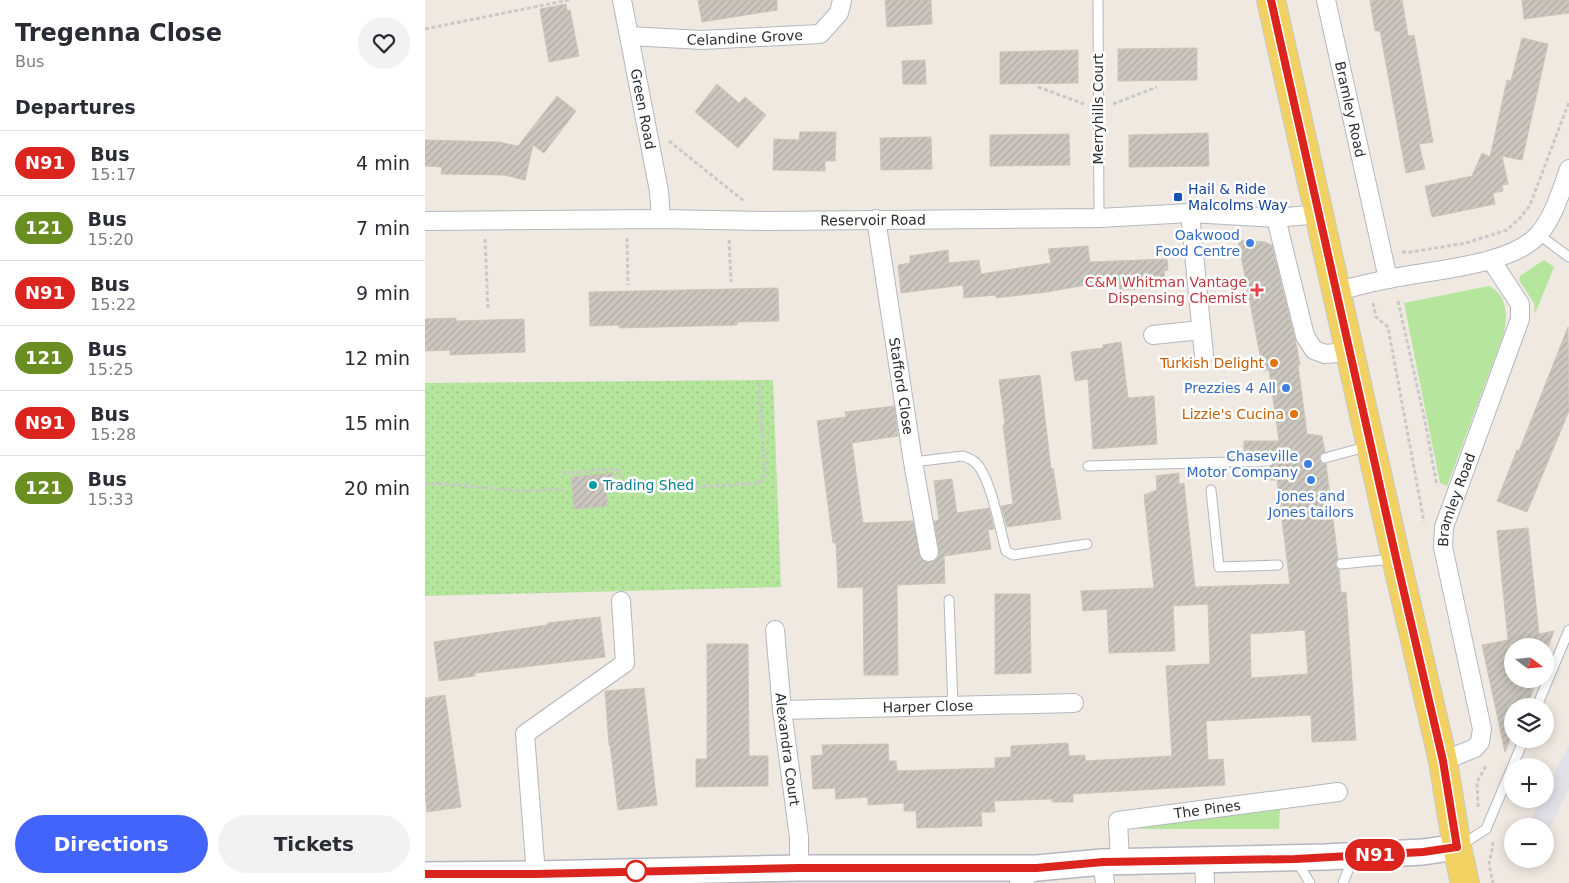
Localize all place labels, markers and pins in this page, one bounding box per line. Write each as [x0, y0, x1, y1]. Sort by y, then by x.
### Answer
place label: Hail & Ride Malcolms Way [1188, 181, 1288, 213]
marker: Hail & Ride Malcolms Way [1172, 191, 1184, 203]
place label: Oakwood Food Centre [1155, 227, 1240, 259]
marker: Oakwood Food Centre [1244, 237, 1256, 249]
place label: C&M Whitman Vantage Dispensing Chemist [1085, 274, 1248, 306]
marker: C&M Whitman Vantage Dispensing Chemist [1251, 284, 1263, 296]
place label: Turkish Delight [1159, 355, 1265, 371]
marker: Turkish Delight [1268, 357, 1280, 369]
place label: Prezzies 4 All [1184, 380, 1276, 396]
marker: Prezzies 4 All [1280, 382, 1292, 394]
place label: Lizzie's Cucina [1182, 406, 1284, 422]
marker: Lizzie's Cucina [1288, 408, 1300, 420]
place label: Chaseville Motor Company [1186, 448, 1298, 480]
marker: Chaseville Motor Company [1302, 458, 1314, 470]
marker: Jones and Jones tailors [1305, 474, 1317, 486]
place label: Trading Shed [602, 477, 694, 493]
marker: Trading Shed [587, 479, 599, 491]
place label: Jones and Jones tailors [1267, 488, 1354, 520]
unlabelled marker [625, 860, 647, 882]

